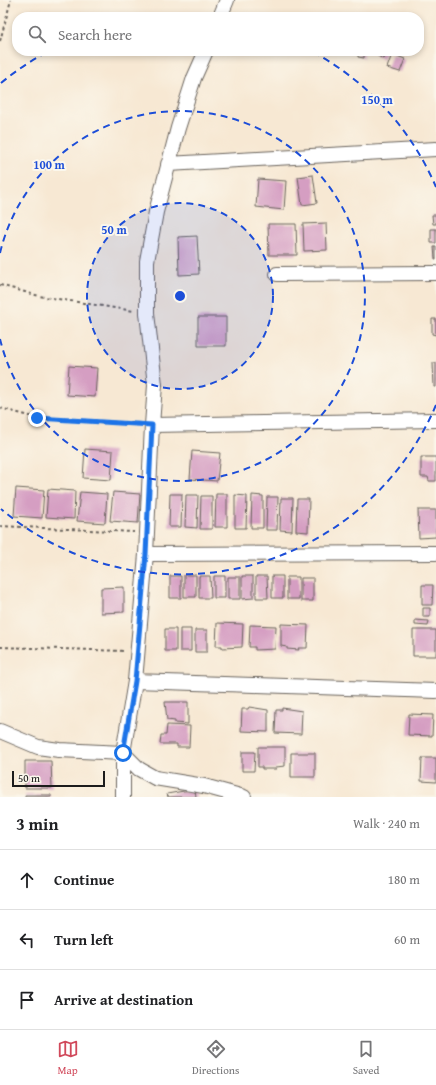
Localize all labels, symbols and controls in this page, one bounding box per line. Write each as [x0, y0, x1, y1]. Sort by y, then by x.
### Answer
search box [12, 12, 424, 56]
icon: search [26, 23, 48, 45]
text: Search here [58, 24, 132, 45]
text: 150 m [361, 91, 394, 108]
text: 100 m [33, 156, 66, 173]
text: 50 m [101, 221, 127, 238]
centre of rings [173, 289, 187, 303]
route end [28, 409, 46, 427]
route start [114, 744, 132, 762]
scale bar [12, 769, 105, 788]
text: 50 m [18, 770, 40, 786]
text: 3 min [16, 811, 58, 836]
text: Walk · 240 m [353, 814, 420, 833]
icon: ahead [16, 869, 38, 891]
text: Continue [54, 869, 115, 890]
text: 180 m [388, 870, 420, 889]
icon: left [16, 929, 38, 951]
text: Turn left [54, 929, 113, 950]
text: 60 m [394, 930, 420, 949]
icon: arrive [16, 989, 38, 1011]
text: Arrive at destination [54, 989, 193, 1010]
tab: Map [57, 1038, 79, 1078]
tab: Directions [192, 1038, 239, 1078]
tab: Saved [353, 1038, 379, 1078]

